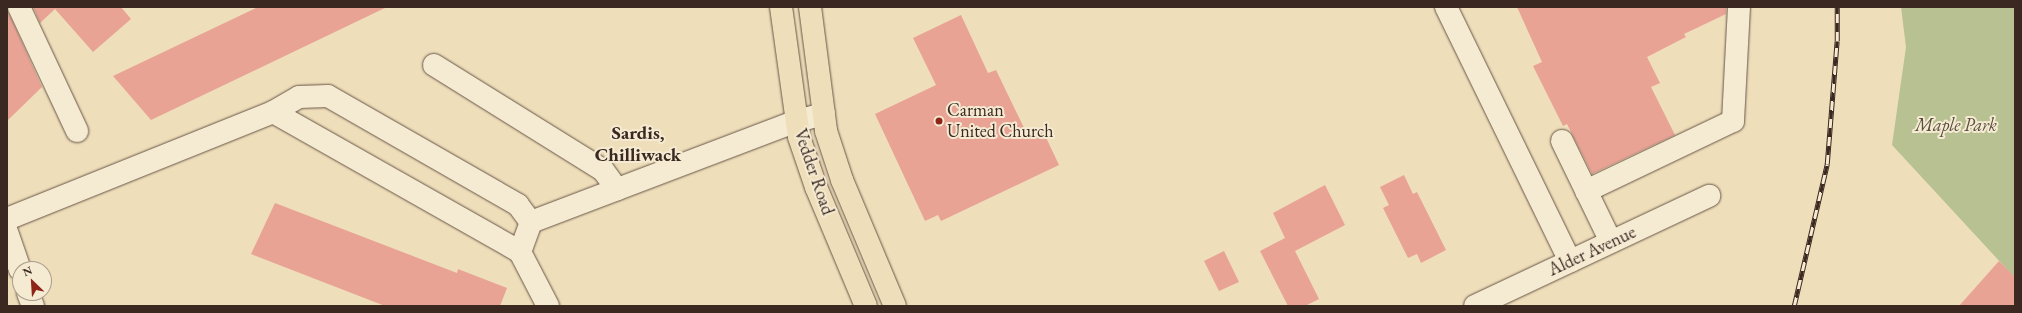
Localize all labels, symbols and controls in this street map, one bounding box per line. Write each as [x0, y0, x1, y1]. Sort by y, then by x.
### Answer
place label: Carman United Church [947, 100, 1054, 142]
park label: Maple Park [1915, 114, 1997, 136]
marker: Carman United Church [934, 116, 944, 126]
district label: Sardis, Chilliwack [595, 122, 681, 166]
street label: Vedder Road [789, 126, 839, 218]
street label: Alder Avenue [1545, 221, 1639, 281]
north arrow [12, 261, 52, 301]
text: N [20, 263, 34, 279]

